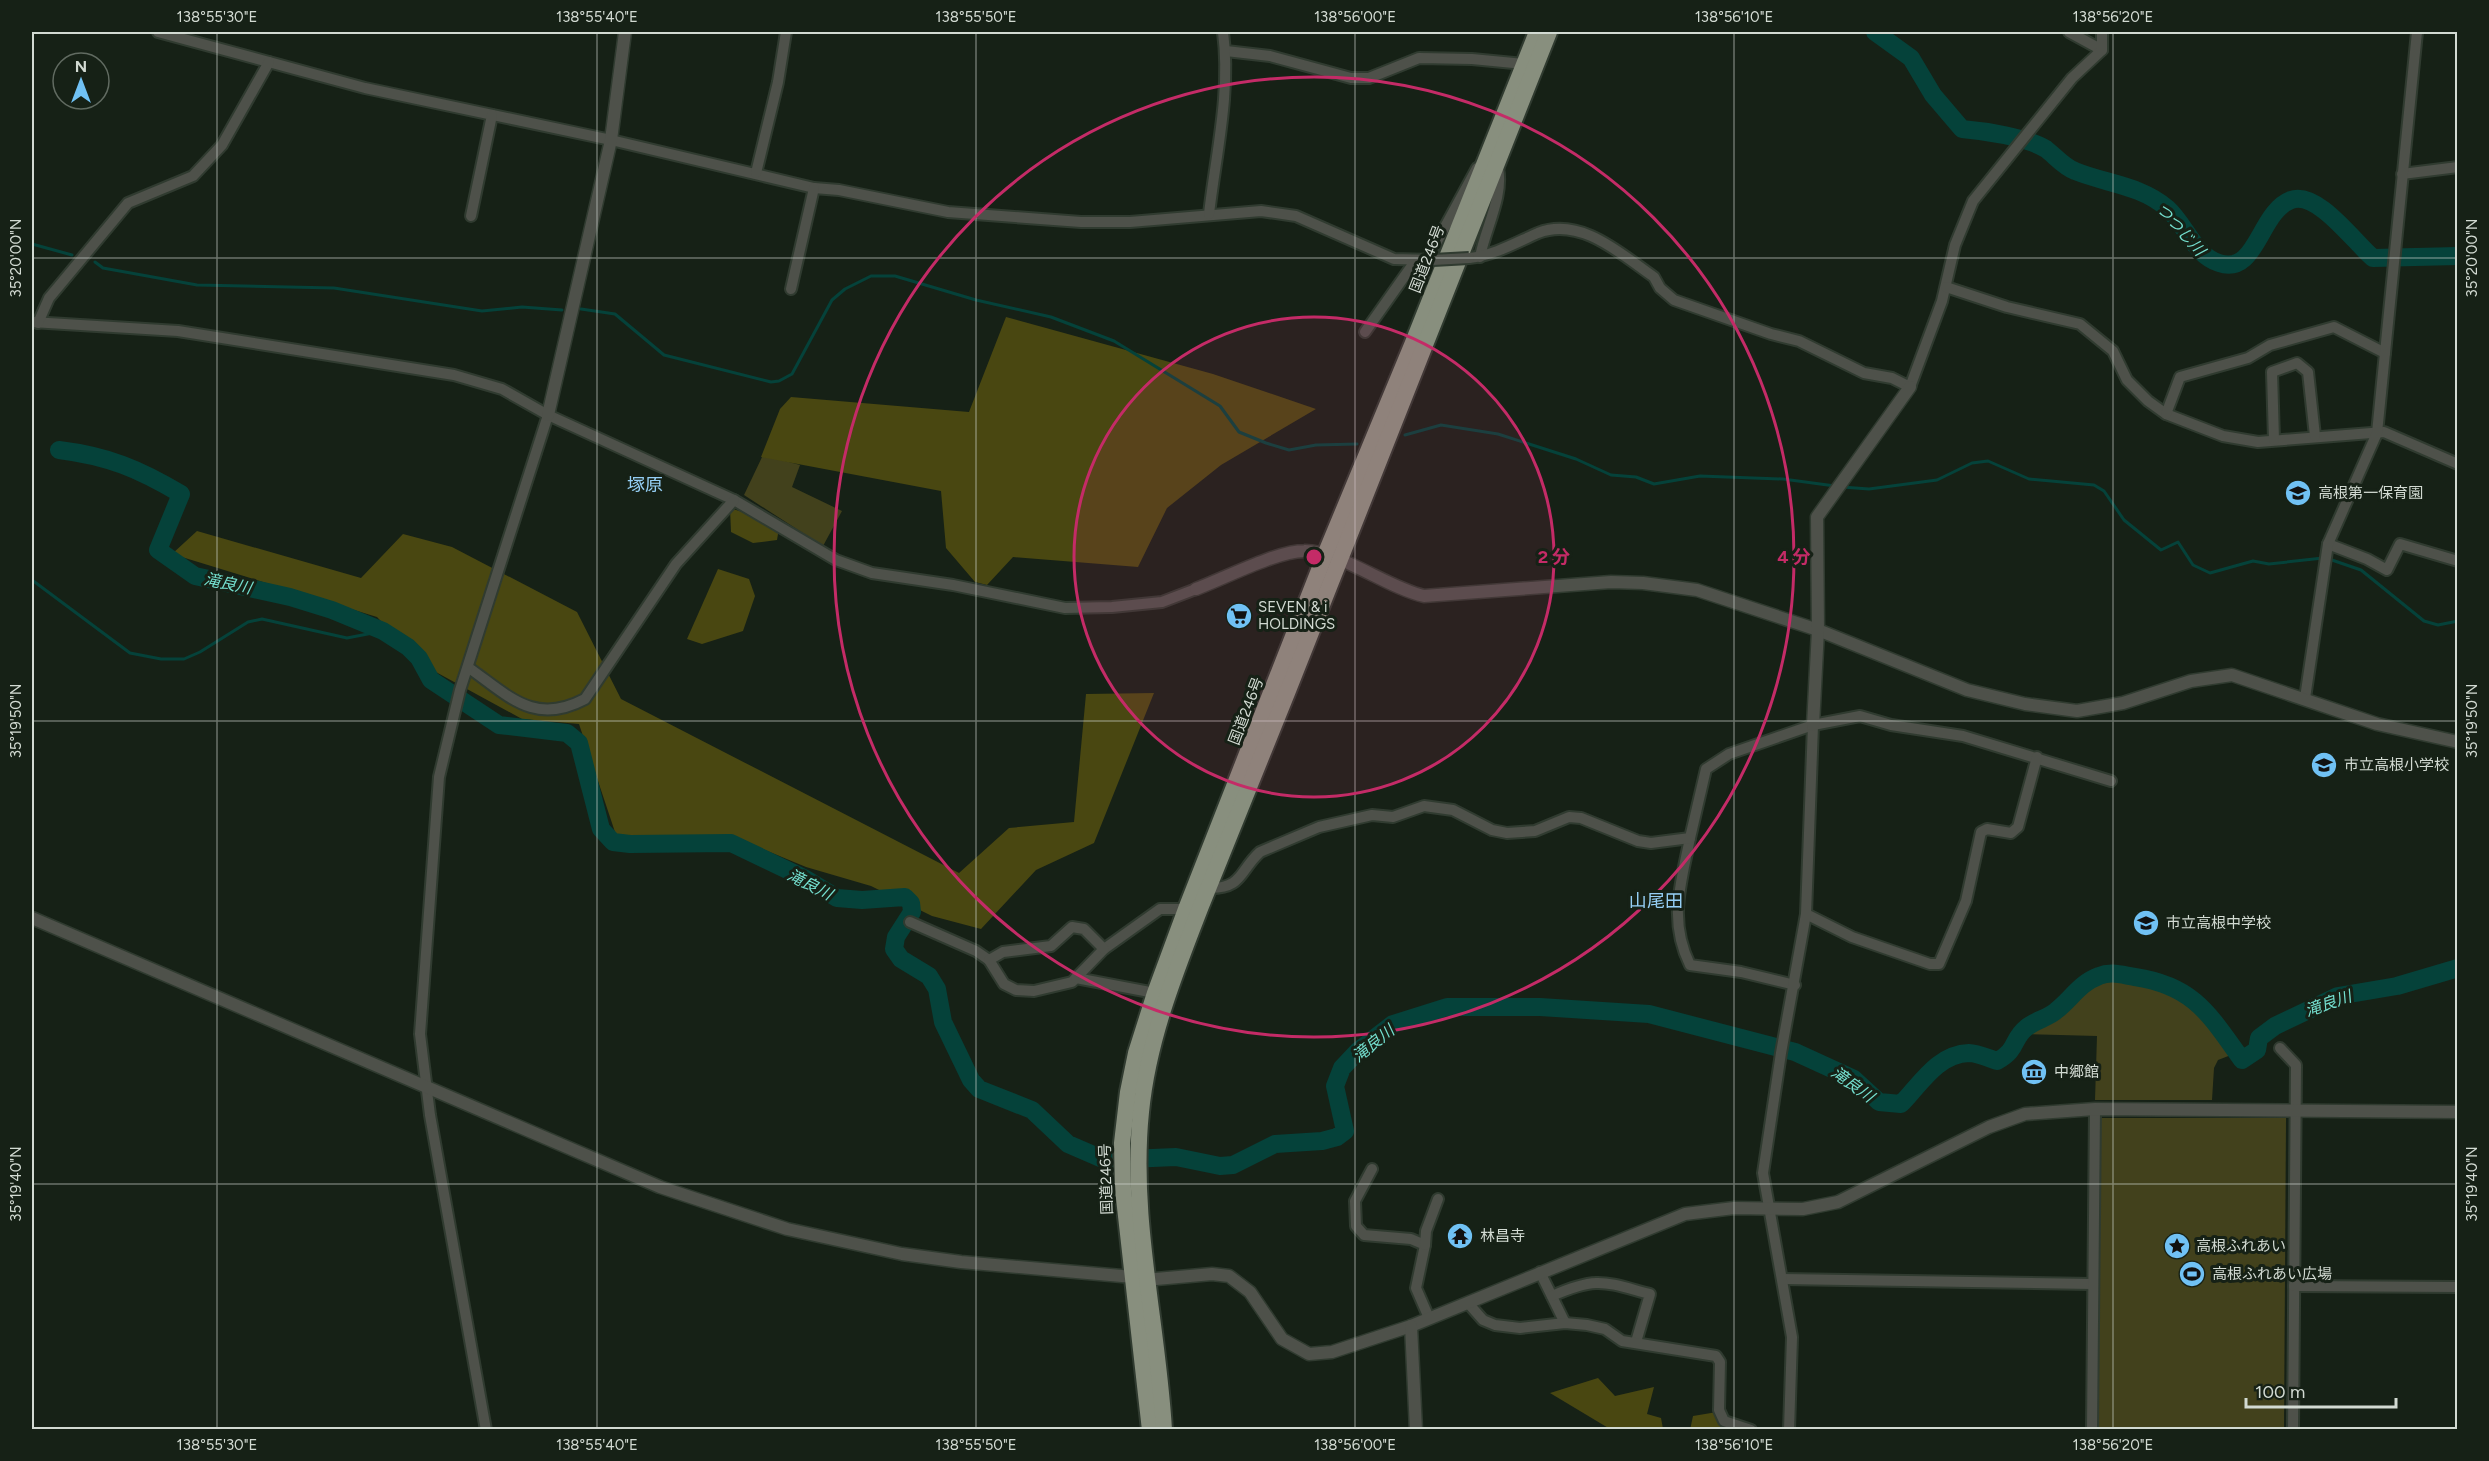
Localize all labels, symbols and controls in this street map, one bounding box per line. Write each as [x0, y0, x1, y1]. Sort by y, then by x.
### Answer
text: 138°55'30"E [177, 8, 257, 26]
text: 138°55'40"E [556, 8, 638, 26]
text: 138°55'50"E [935, 8, 1017, 26]
text: 138°56'00"E [1314, 8, 1396, 26]
text: 138°56'10"E [1695, 8, 1773, 26]
text: 138°56'20"E [2073, 8, 2153, 26]
north arrow [51, 51, 111, 111]
text: N [75, 57, 87, 76]
water label: つつじ川 [2152, 199, 2210, 261]
text: 35°20'00"N [7, 219, 25, 297]
text: 35°20'00"N [2463, 219, 2481, 297]
street label: 国道246号 [1406, 223, 1448, 295]
district label: 塚原 [627, 474, 663, 496]
school or university icon: 高根第一保育園 [2283, 478, 2313, 508]
place label: 高根第一保育園 [2318, 484, 2423, 502]
text: 2 分 [1538, 546, 1570, 568]
text: 4 分 [1777, 546, 1811, 568]
centre of rings [1304, 547, 1324, 567]
water label: 滝良川 [202, 569, 255, 598]
place label: SEVEN & i HOLDINGS [1258, 598, 1335, 633]
supermarket icon: SEVEN & i HOLDINGS [1224, 601, 1254, 631]
street label: 国道246号 [1225, 675, 1267, 747]
text: 35°19'50"N [7, 684, 25, 758]
text: 35°19'50"N [2463, 684, 2481, 758]
school or university icon: 市立高根小学校 [2309, 750, 2339, 780]
place label: 市立高根小学校 [2344, 756, 2449, 774]
water label: 滝良川 [784, 865, 837, 905]
district label: 山尾田 [1629, 890, 1683, 912]
school or university icon: 市立高根中学校 [2131, 908, 2161, 938]
place label: 市立高根中学校 [2166, 914, 2271, 932]
water label: 滝良川 [2302, 986, 2356, 1020]
water label: 滝良川 [1349, 1020, 1399, 1066]
museum icon: 中郷館 [2019, 1057, 2049, 1087]
water label: 滝良川 [1828, 1063, 1879, 1107]
place label: 中郷館 [2054, 1063, 2099, 1081]
street label: 国道246号 [1096, 1143, 1116, 1215]
text: 35°19'40"N [7, 1146, 25, 1222]
text: 35°19'40"N [2463, 1146, 2481, 1222]
temple icon: 林昌寺 [1445, 1221, 1475, 1251]
place label: 林昌寺 [1480, 1227, 1525, 1245]
place icon: 高根ふれあい [2162, 1231, 2192, 1261]
place label: 高根ふれあい [2196, 1237, 2286, 1255]
sports icon: 高根ふれあい広場 [2177, 1259, 2207, 1289]
place label: 高根ふれあい広場 [2212, 1265, 2332, 1283]
scale bar [2246, 1371, 2396, 1409]
text: 100 m [2255, 1381, 2305, 1403]
text: 138°55'30"E [177, 1436, 257, 1454]
text: 138°55'40"E [556, 1436, 638, 1454]
text: 138°55'50"E [935, 1436, 1017, 1454]
text: 138°56'00"E [1314, 1436, 1396, 1454]
text: 138°56'10"E [1695, 1436, 1773, 1454]
text: 138°56'20"E [2073, 1436, 2153, 1454]

